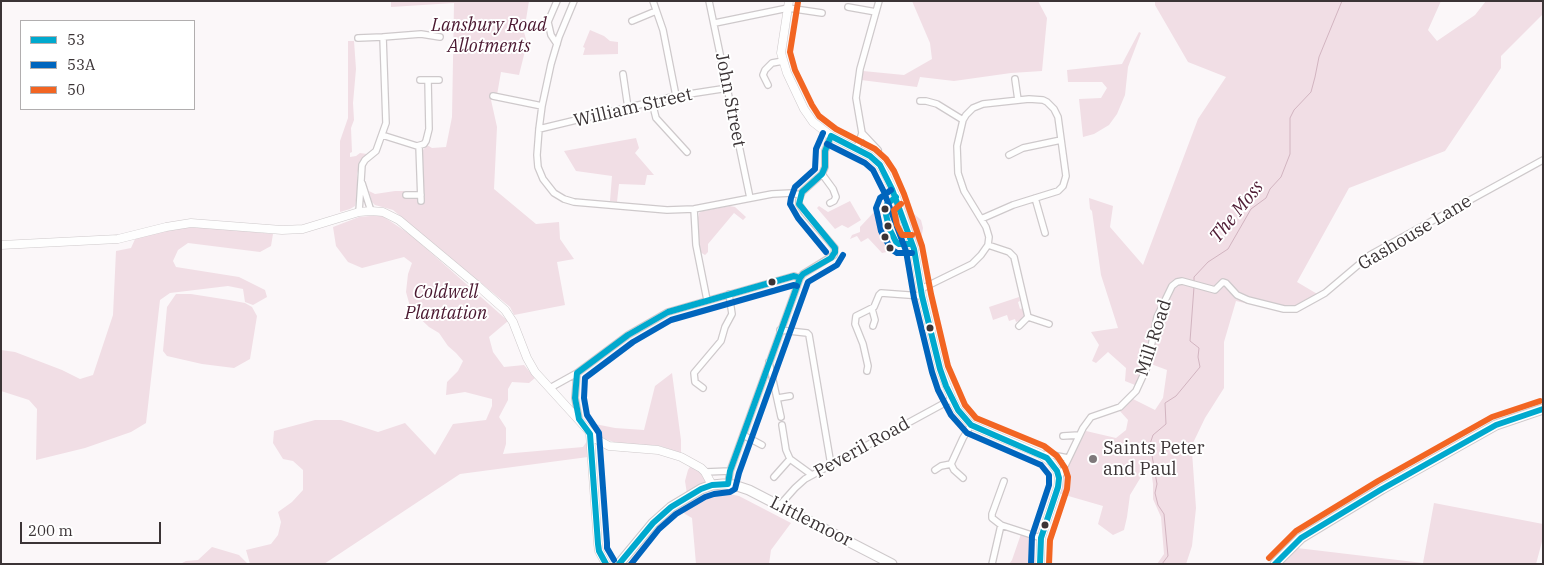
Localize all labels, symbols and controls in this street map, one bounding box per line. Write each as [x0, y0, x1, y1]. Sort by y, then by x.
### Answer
park label: Lansbury Road Allotments [431, 15, 547, 58]
legend [20, 20, 195, 110]
text: 53 [67, 30, 85, 49]
street label: John Street [710, 51, 750, 149]
text: 53A [67, 55, 95, 74]
text: 50 [67, 80, 85, 99]
street label: William Street [572, 84, 694, 132]
water label: The Moss [1205, 176, 1269, 248]
street label: Gashouse Lane [1354, 191, 1476, 275]
unlabelled marker [880, 204, 890, 214]
unlabelled marker [883, 221, 893, 231]
unlabelled marker [880, 232, 890, 242]
unlabelled marker [885, 243, 895, 253]
unlabelled marker [767, 277, 777, 287]
park label: Coldwell Plantation [405, 282, 487, 324]
street label: Mill Road [1131, 297, 1177, 379]
unlabelled marker [925, 323, 935, 333]
street label: Peveril Road [811, 413, 913, 483]
place label: Saints Peter and Paul [1103, 438, 1204, 480]
marker: Saints Peter and Paul [1087, 453, 1099, 465]
street label: Littlemoor [766, 492, 856, 552]
scale bar [22, 512, 164, 544]
unlabelled marker [1040, 520, 1050, 530]
text: 200 m [28, 521, 73, 540]

